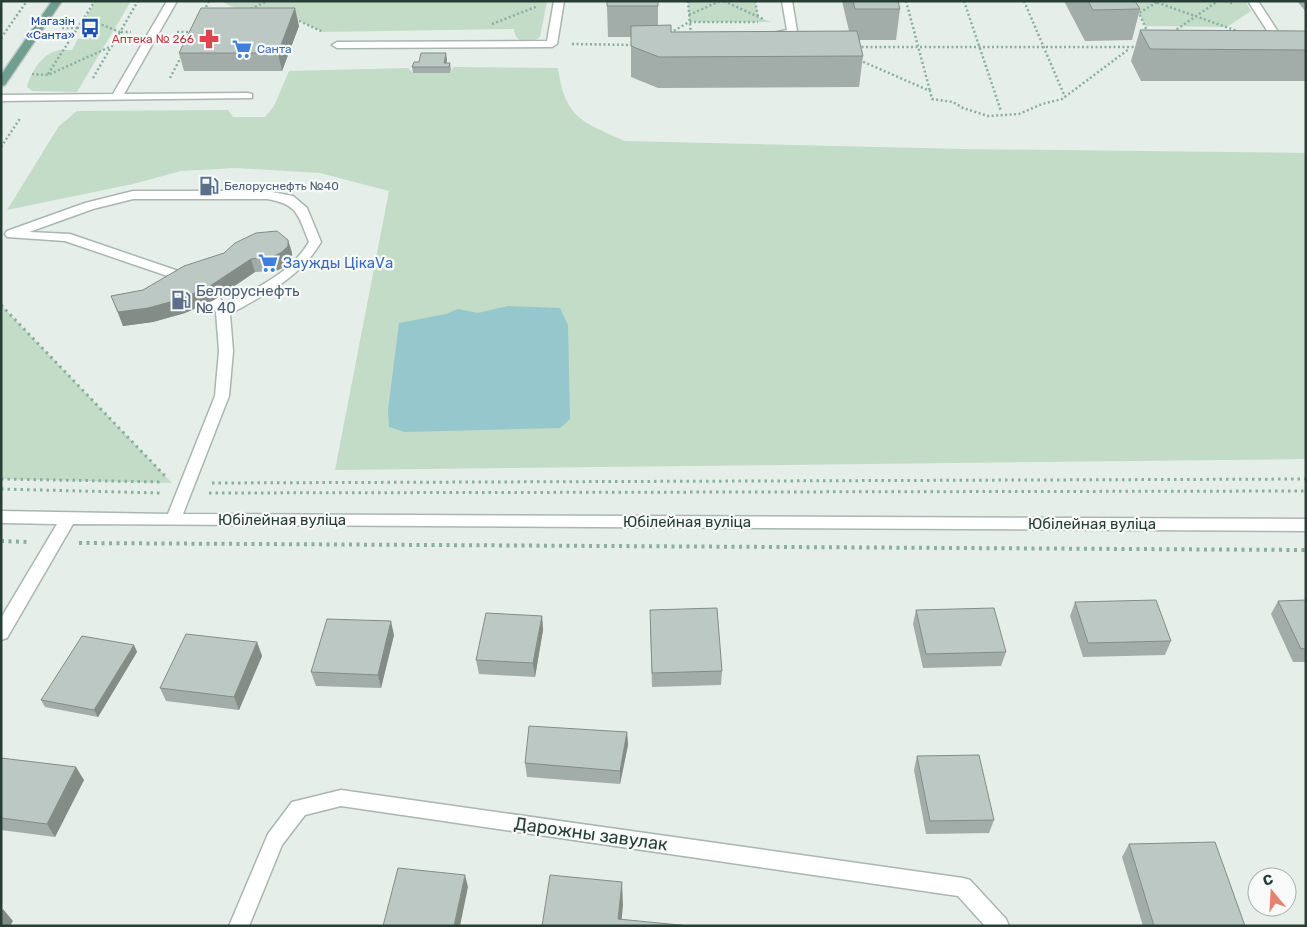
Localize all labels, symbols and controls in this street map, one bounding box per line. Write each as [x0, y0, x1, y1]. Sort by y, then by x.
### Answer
place label: Магазін «Санта» [26, 14, 75, 42]
bus stop icon: Магазін «Санта» [79, 17, 101, 39]
pharmacy icon: Аптека № 266 [198, 28, 220, 50]
place label: Аптека № 266 [112, 32, 194, 46]
supermarket icon: Санта [231, 38, 253, 60]
place label: Санта [257, 42, 292, 56]
fuel station icon: Белоруснефть №40 [198, 175, 220, 197]
place label: Белоруснефть №40 [224, 179, 339, 193]
supermarket icon: Заужды ЦікаVа [257, 252, 279, 274]
place label: Заужды ЦікаVа [283, 254, 393, 272]
place label: Белоруснефть № 40 [196, 282, 300, 317]
fuel station icon: Белоруснефть № 40 [170, 289, 192, 311]
street label: Юбілейная вуліца [218, 511, 346, 529]
street label: Юбілейная вуліца [623, 513, 751, 531]
street label: Юбілейная вуліца [1028, 515, 1156, 533]
street label: Дарожны завулак [513, 812, 670, 856]
north arrow [1247, 867, 1297, 917]
text: С [1261, 870, 1276, 890]

